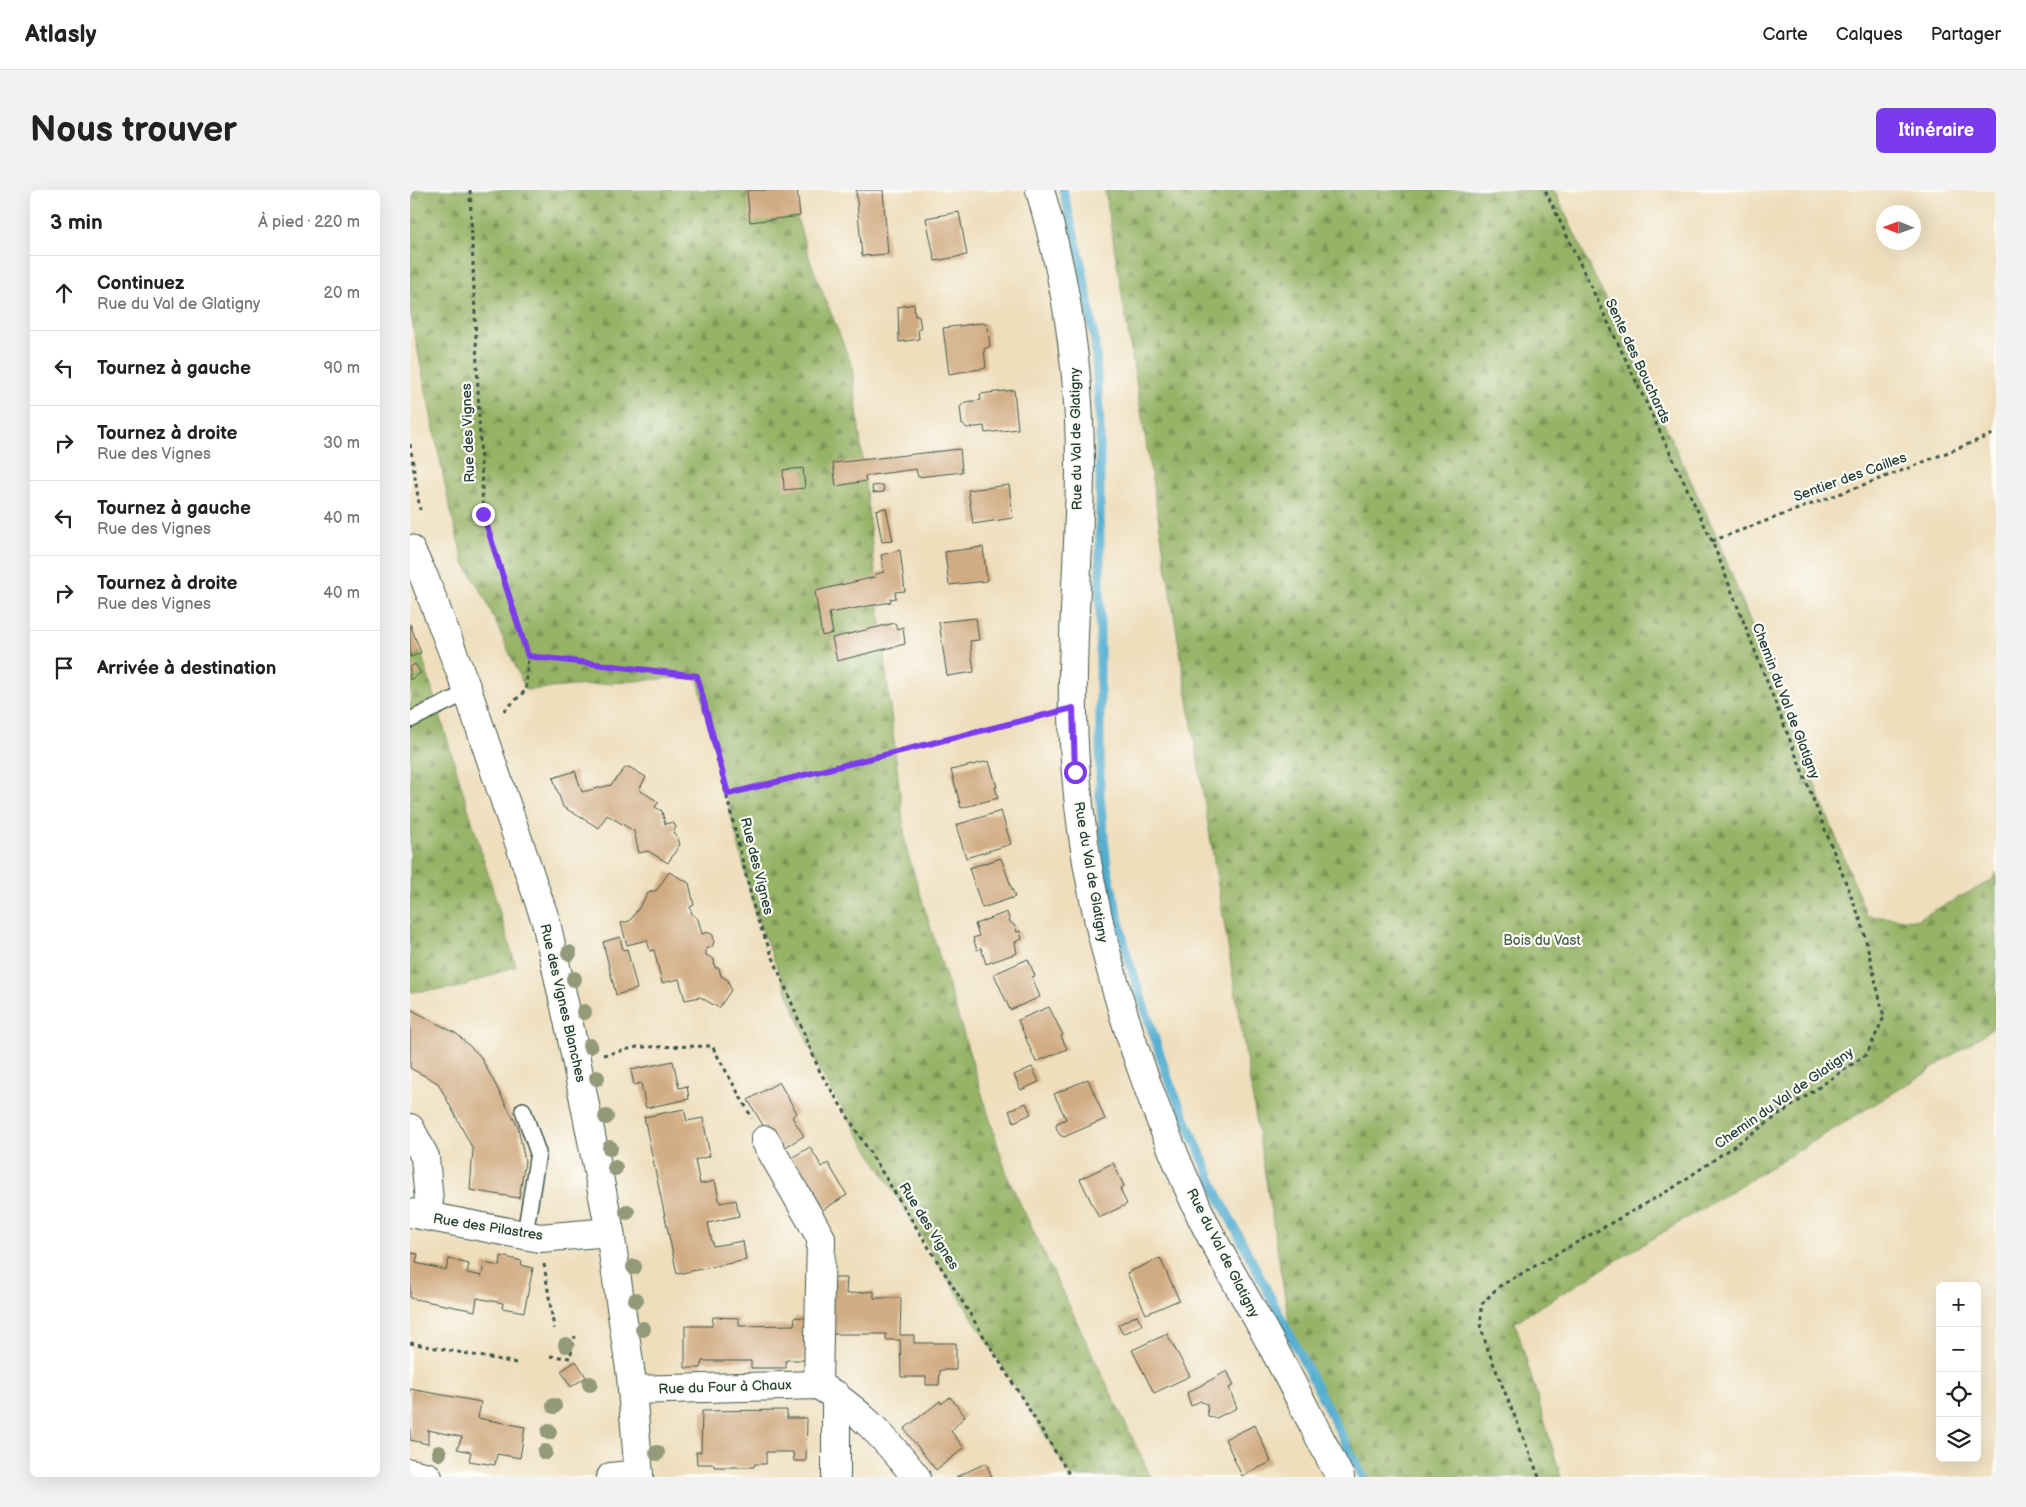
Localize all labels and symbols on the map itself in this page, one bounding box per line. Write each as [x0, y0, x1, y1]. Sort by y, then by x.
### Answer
north arrow [1876, 205, 1921, 250]
street label: Sente des Bouchards [1602, 296, 1674, 426]
street label: Rue du Val de Glatigny [1066, 367, 1086, 511]
street label: Rue des Vignes [458, 383, 478, 483]
street label: Sentier des Cailles [1791, 449, 1909, 505]
route end [472, 503, 495, 526]
street label: Chemin du Val de Glatigny [1748, 621, 1824, 782]
route start [1064, 761, 1087, 784]
street label: Rue du Val de Glatigny [1070, 800, 1112, 944]
street label: Rue des Vignes [737, 816, 777, 916]
street label: Rue des Vignes Blanches [536, 922, 590, 1084]
park label: Bois du Vast [1503, 932, 1581, 949]
street label: Chemin du Val de Glatigny [1711, 1043, 1857, 1152]
street label: Rue des Vignes [895, 1179, 963, 1273]
street label: Rue du Val de Glatigny [1183, 1186, 1263, 1321]
street label: Rue des Pilastres [432, 1210, 544, 1244]
street label: Rue du Four à Chaux [658, 1376, 792, 1398]

